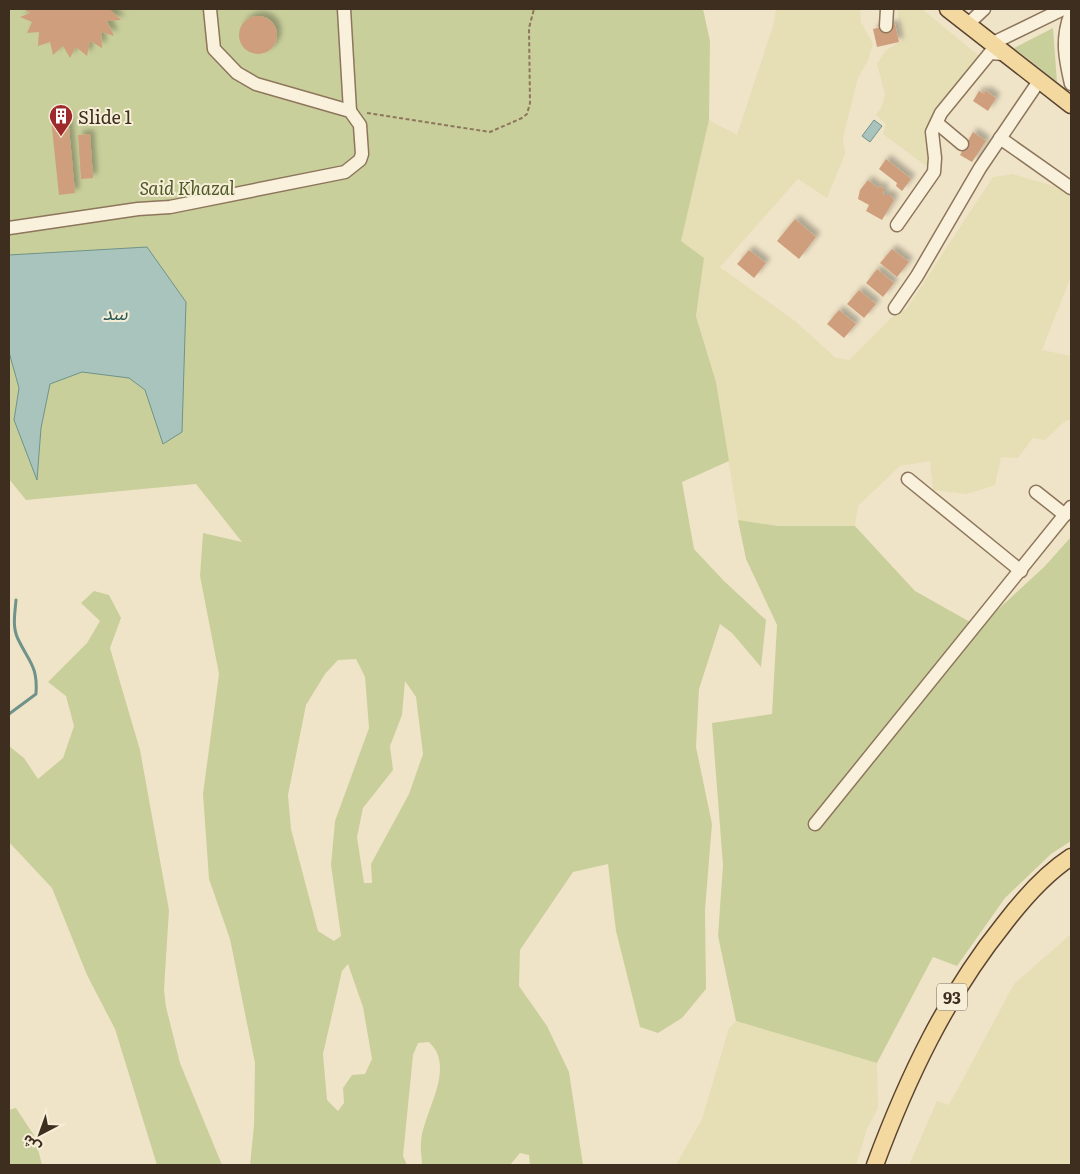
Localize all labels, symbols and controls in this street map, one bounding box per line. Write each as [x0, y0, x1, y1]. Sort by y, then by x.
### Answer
building icon: Slide 1 [48, 103, 74, 137]
place label: Slide 1 [78, 103, 132, 130]
park label: Said Khazal [139, 174, 235, 201]
water label: سد [102, 298, 129, 326]
road number: 93 [937, 984, 967, 1010]
north arrow [15, 1109, 65, 1159]
text: ش [17, 1131, 45, 1158]

